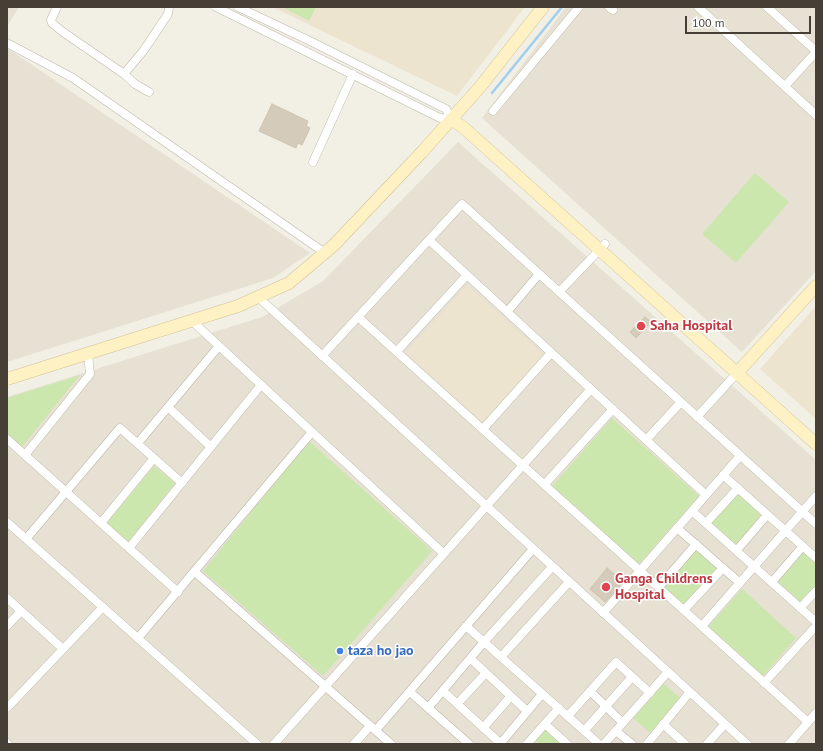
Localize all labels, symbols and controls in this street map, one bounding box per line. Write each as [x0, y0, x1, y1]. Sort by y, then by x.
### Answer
scale bar [687, 8, 813, 34]
text: 100 m [692, 15, 725, 30]
place label: Saha Hospital [650, 318, 732, 334]
marker: Saha Hospital [635, 320, 647, 332]
place label: Ganga Childrens Hospital [615, 571, 713, 604]
marker: Ganga Childrens Hospital [600, 581, 612, 593]
place label: taza ho jao [348, 643, 414, 659]
marker: taza ho jao [335, 646, 345, 656]

